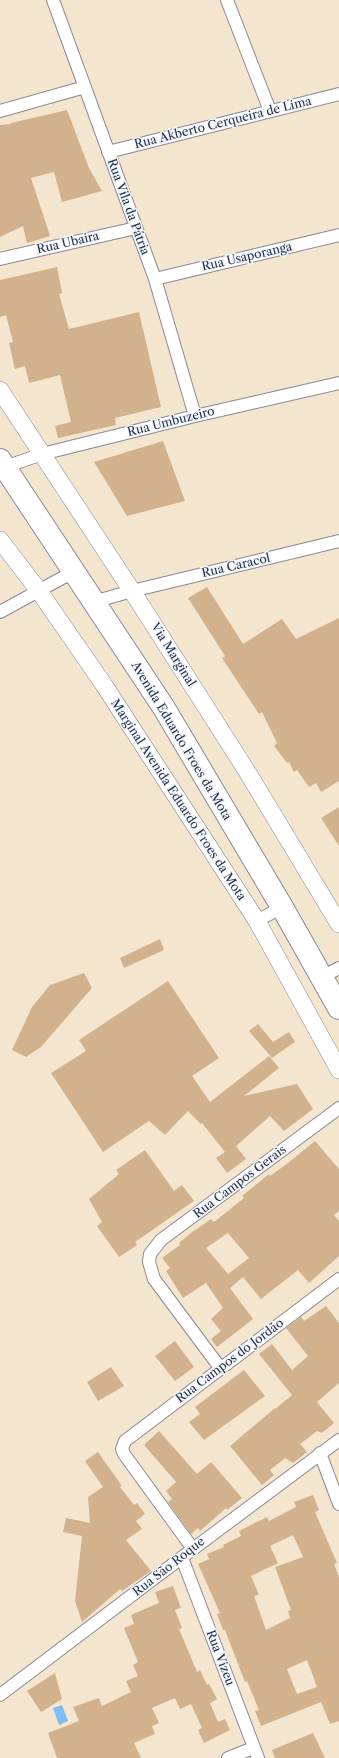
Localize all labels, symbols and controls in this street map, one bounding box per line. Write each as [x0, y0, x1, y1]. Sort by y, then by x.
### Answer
street label: Rua Akberto Cerqueira de Lima [133, 94, 313, 152]
street label: Rua Vila da Pátria [104, 157, 152, 257]
street label: Rua Ubaira [35, 229, 101, 257]
street label: Rua Usaporanga [200, 240, 294, 274]
street label: Rua Umbuzeiro [126, 404, 216, 440]
street label: Rua Caracol [200, 551, 272, 581]
street label: Via Marginal [148, 620, 198, 690]
street label: Avenida Eduardo Froes da Mota [128, 659, 234, 823]
street label: Marginal Avenida Eduardo Froes da Mota [107, 697, 249, 903]
street label: Rua Campos Gerais [191, 1142, 289, 1222]
street label: Rua Campos do Jordão [173, 1316, 287, 1406]
street label: Rua São Roque [130, 1535, 208, 1599]
street label: Rua Vizeu [203, 1628, 237, 1688]

